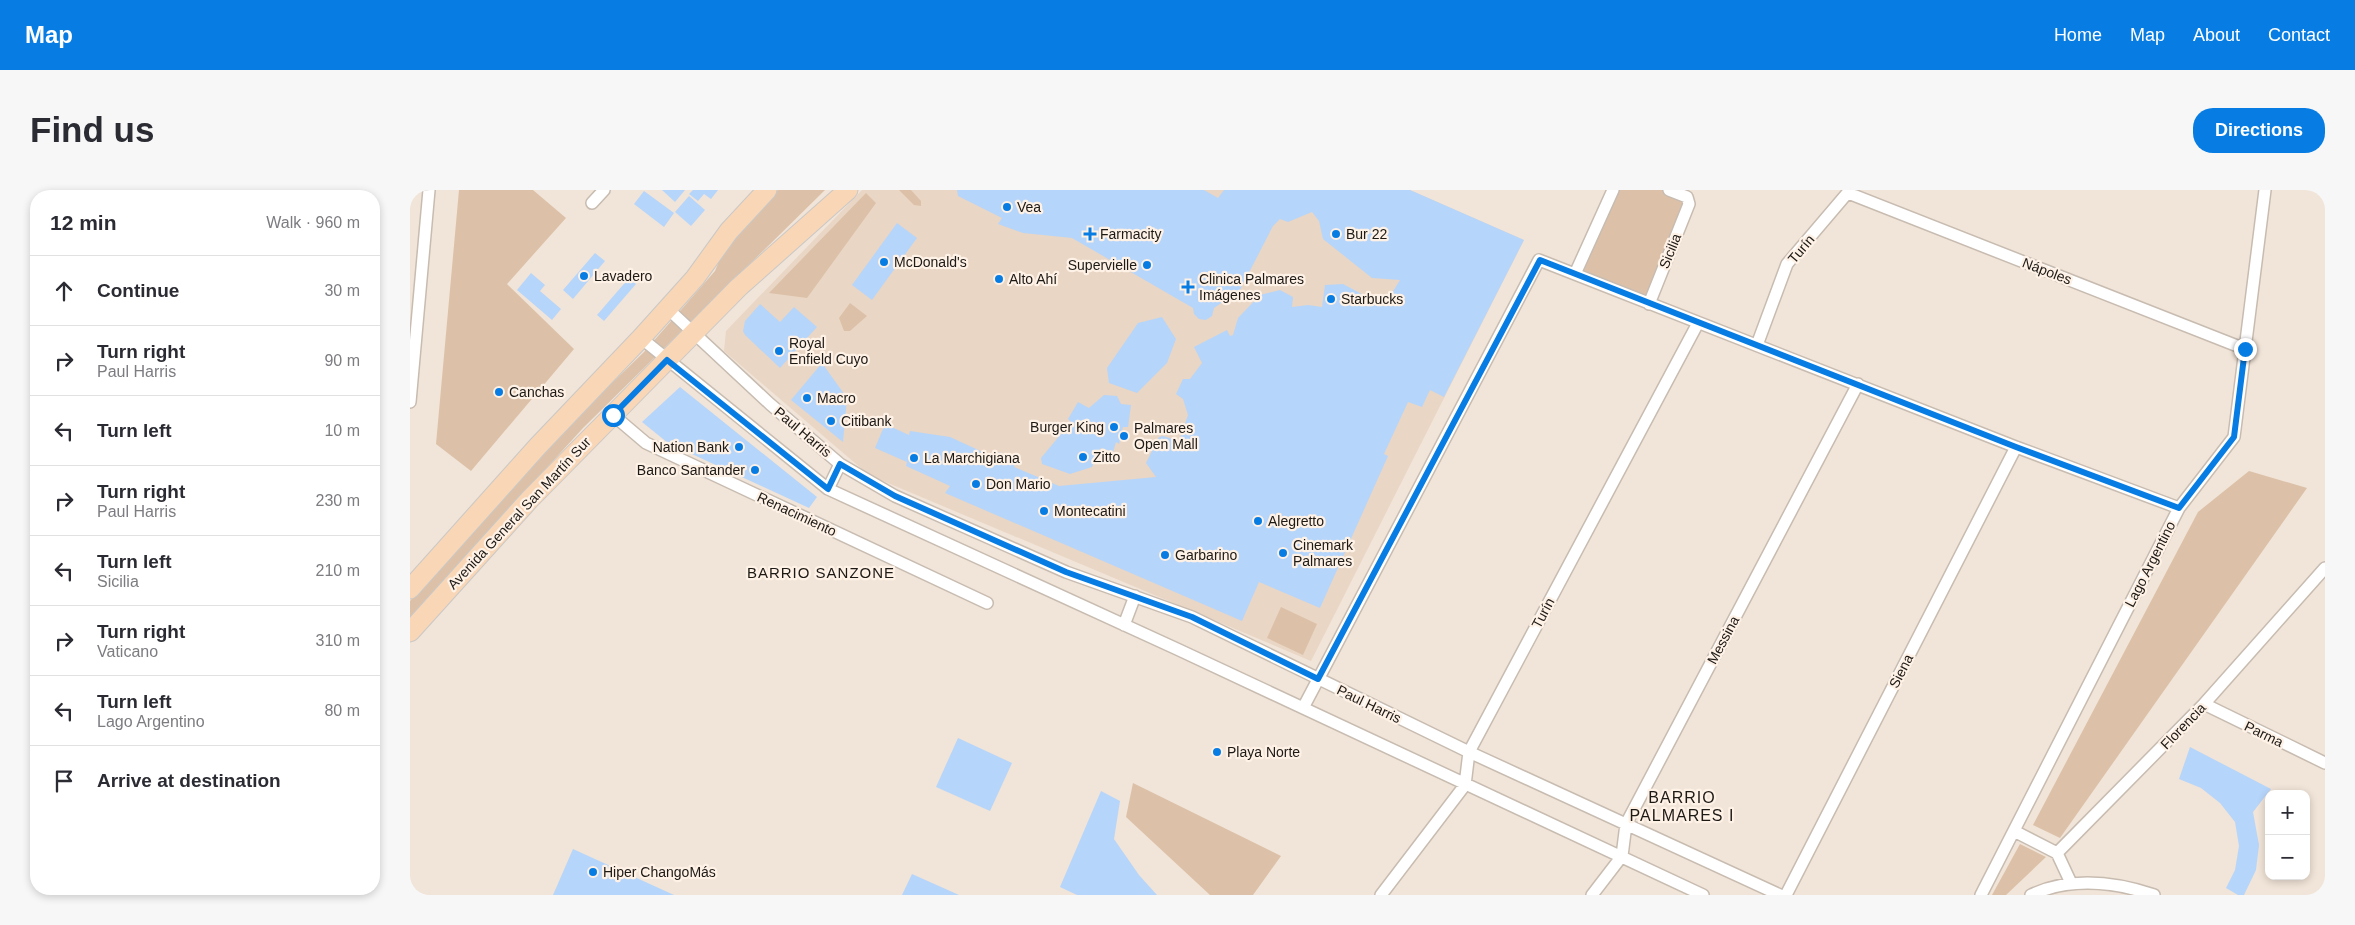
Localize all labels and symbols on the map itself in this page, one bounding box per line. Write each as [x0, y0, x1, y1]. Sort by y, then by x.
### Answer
place label: Vea [1017, 199, 1041, 215]
marker: Vea [1001, 201, 1013, 213]
place label: Farmacity [1100, 226, 1161, 242]
place label: Bur 22 [1346, 226, 1387, 242]
marker: Farmacity [1084, 228, 1096, 240]
marker: Bur 22 [1330, 228, 1342, 240]
street label: Sicilia [1656, 231, 1684, 271]
street label: Turín [1785, 232, 1817, 266]
place label: McDonald's [894, 254, 967, 270]
street label: Nápoles [2020, 254, 2074, 288]
marker: McDonald's [878, 256, 890, 268]
place label: Supervielle [1068, 257, 1137, 273]
marker: Supervielle [1141, 259, 1153, 271]
place label: Lavadero [594, 268, 653, 284]
marker: Lavadero [578, 270, 590, 282]
place label: Alto Ahí [1009, 271, 1057, 287]
place label: Clinica Palmares Imágenes [1199, 271, 1304, 303]
marker: Alto Ahí [993, 273, 1005, 285]
marker: Clinica Palmares Imágenes [1181, 280, 1195, 294]
place label: Starbucks [1341, 291, 1403, 307]
marker: Starbucks [1325, 293, 1337, 305]
place label: Royal Enfield Cuyo [789, 335, 869, 367]
route end [2234, 338, 2257, 361]
marker: Royal Enfield Cuyo [773, 345, 785, 357]
place label: Canchas [509, 384, 564, 400]
marker: Canchas [493, 386, 505, 398]
place label: Macro [817, 390, 856, 406]
marker: Macro [801, 392, 813, 404]
route start [602, 404, 625, 427]
street label: Paul Harris [771, 404, 835, 460]
place label: Citibank [841, 413, 893, 429]
marker: Citibank [825, 415, 837, 427]
place label: Burger King [1030, 419, 1104, 435]
place label: Palmares Open Mall [1134, 420, 1198, 452]
marker: Burger King [1108, 421, 1120, 433]
marker: Palmares Open Mall [1118, 430, 1130, 442]
street label: Avenida General San Martín Sur [444, 433, 594, 592]
place label: Nation Bank [653, 439, 730, 455]
marker: Nation Bank [733, 441, 745, 453]
place label: Zitto [1093, 449, 1120, 465]
place label: La Marchigiana [924, 450, 1020, 466]
marker: Zitto [1077, 451, 1089, 463]
marker: La Marchigiana [908, 452, 920, 464]
place label: Banco Santander [637, 462, 745, 478]
marker: Banco Santander [749, 464, 761, 476]
place label: Don Mario [986, 476, 1051, 492]
marker: Don Mario [970, 478, 982, 490]
street label: Renacimiento [755, 489, 839, 539]
place label: Montecatini [1054, 503, 1126, 519]
marker: Montecatini [1038, 505, 1050, 517]
place label: Alegretto [1268, 513, 1324, 529]
marker: Alegretto [1252, 515, 1264, 527]
street label: Lago Argentino [2121, 518, 2179, 610]
place label: Cinemark Palmares [1293, 537, 1354, 569]
place label: Garbarino [1175, 547, 1237, 563]
marker: Cinemark Palmares [1277, 547, 1289, 559]
marker: Garbarino [1159, 549, 1171, 561]
district label: BARRIO SANZONE [747, 564, 895, 581]
street label: Turín [1528, 595, 1558, 631]
street label: Messina [1704, 613, 1742, 667]
street label: Siena [1886, 651, 1916, 691]
street label: Paul Harris [1334, 682, 1404, 726]
street label: Florencia [2157, 700, 2209, 752]
street label: Parma [2242, 718, 2286, 750]
place label: Playa Norte [1227, 744, 1300, 760]
marker: Playa Norte [1211, 746, 1223, 758]
district label: BARRIO PALMARES I [1630, 789, 1734, 824]
place label: Hiper ChangoMás [603, 864, 716, 880]
marker: Hiper ChangoMás [587, 866, 599, 878]

